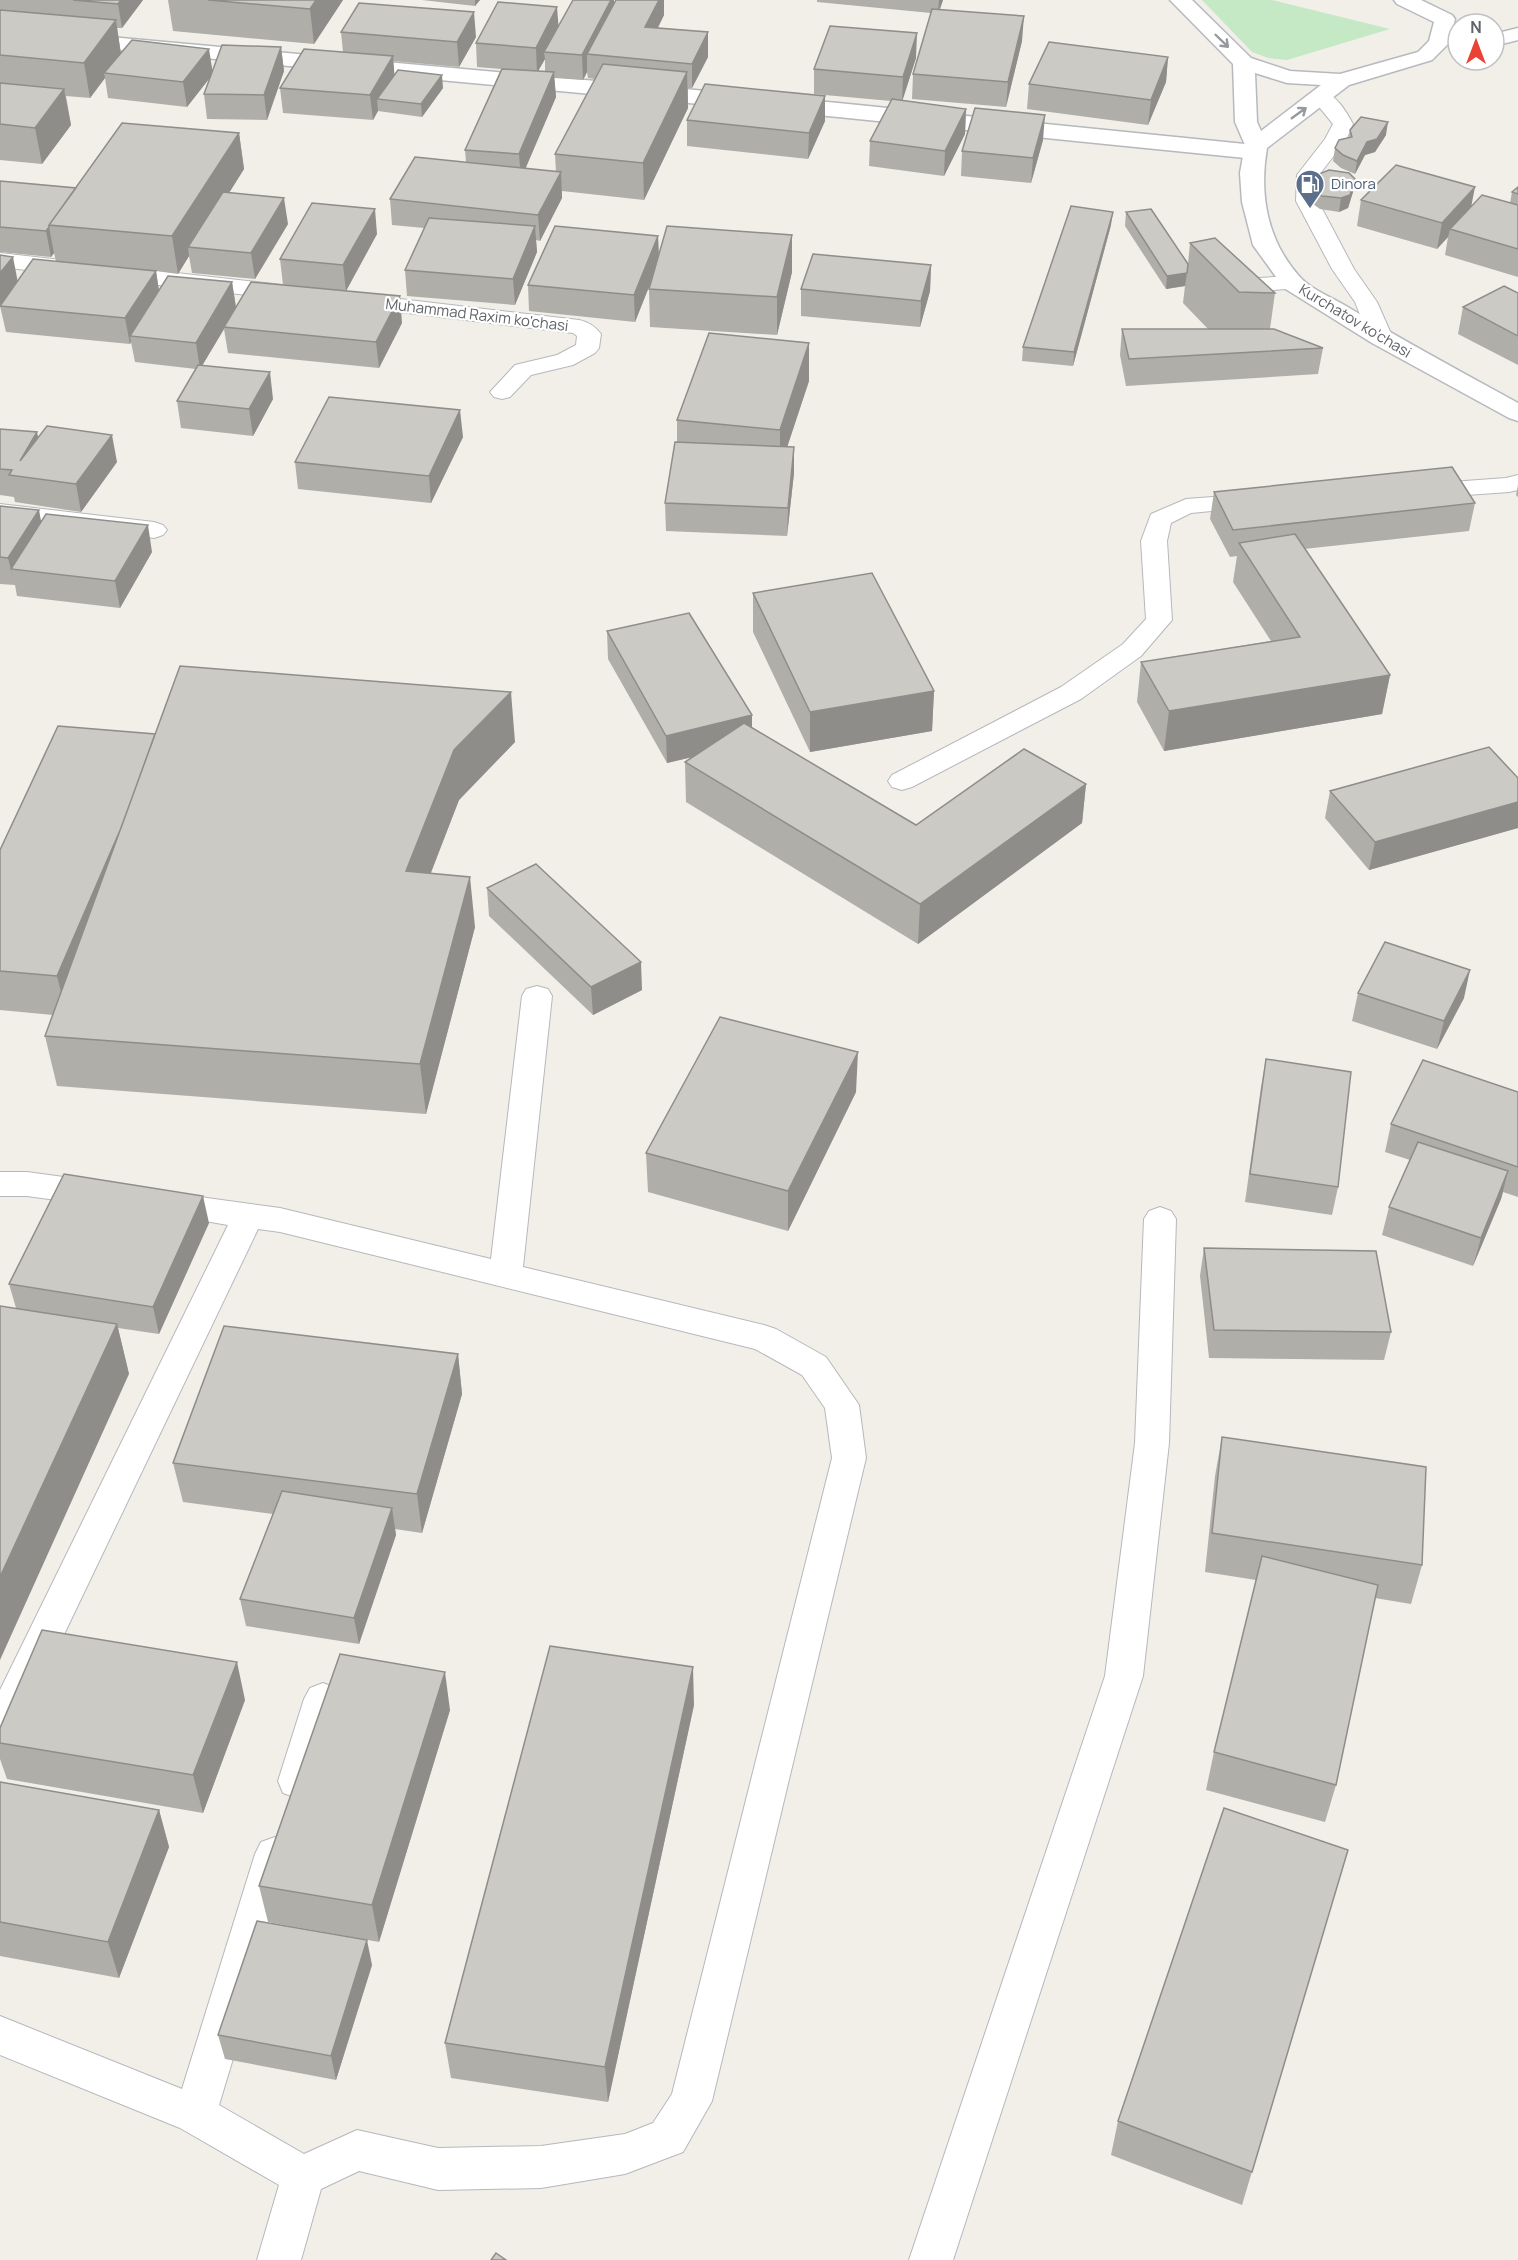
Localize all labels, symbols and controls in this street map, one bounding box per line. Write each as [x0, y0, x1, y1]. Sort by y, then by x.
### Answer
north arrow [1446, 12, 1506, 72]
text: N [1470, 16, 1482, 38]
one-way arrow [1215, 33, 1230, 48]
one-way arrow [1291, 107, 1307, 120]
fuel station icon: Dinora [1294, 168, 1326, 210]
place label: Dinora [1331, 173, 1376, 194]
street label: Kurchatov ko'chasi [1295, 279, 1415, 362]
street label: Muhammad Raxim ko'chasi [384, 293, 570, 336]

